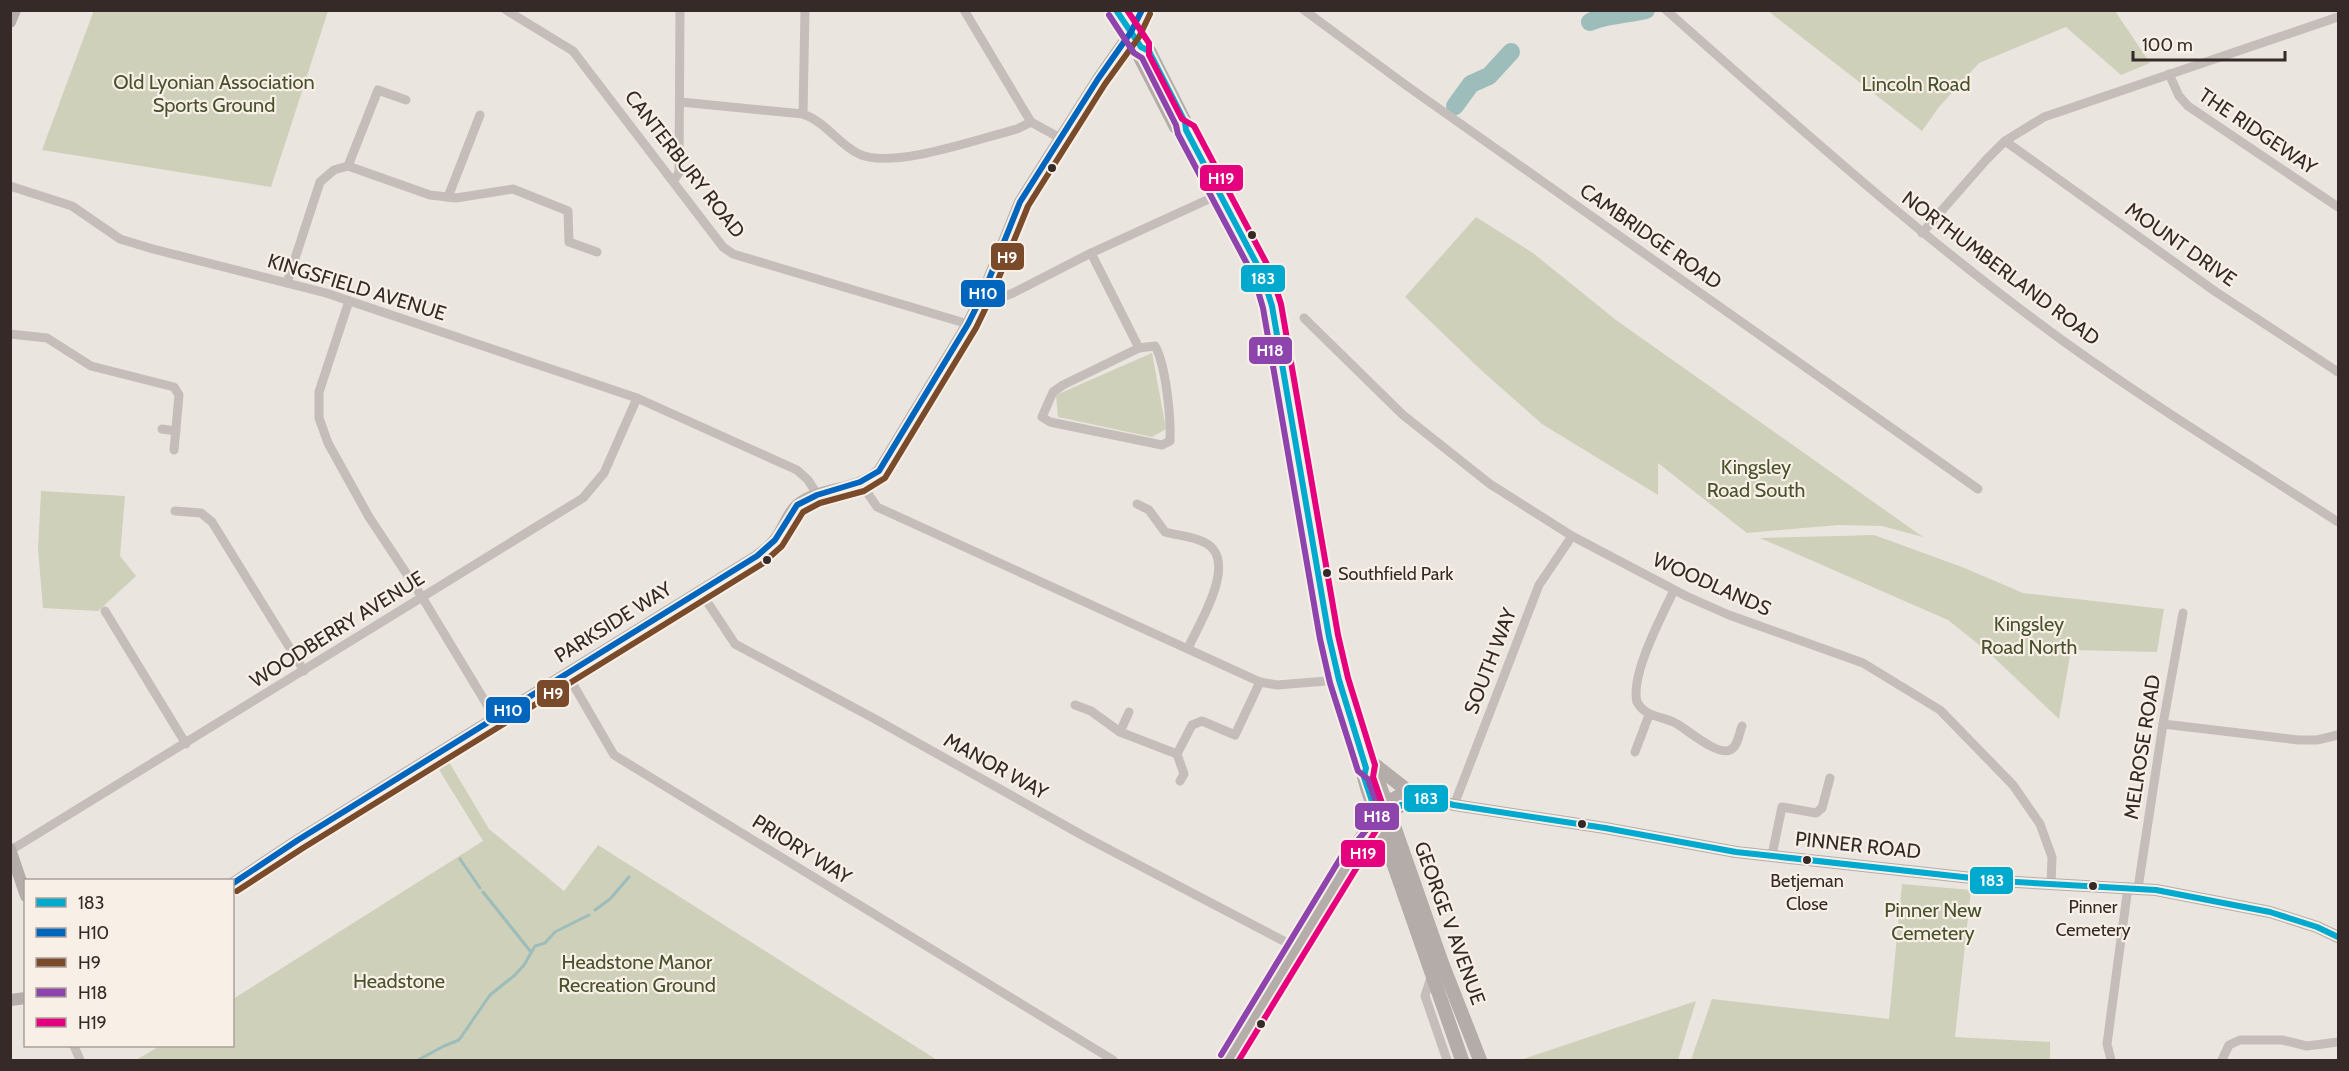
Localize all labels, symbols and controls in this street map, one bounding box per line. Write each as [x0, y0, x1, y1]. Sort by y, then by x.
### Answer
scale bar [2133, 24, 2284, 62]
text: 100 m [2142, 34, 2193, 56]
park label: Old Lyonian Association Sports Ground [113, 70, 315, 117]
park label: Lincoln Road [1861, 72, 1971, 96]
street label: THE RIDGEWAY [2194, 83, 2322, 180]
street label: CANTERBURY ROAD [620, 85, 750, 243]
unlabelled marker [1046, 162, 1058, 174]
line badge: H19 [1199, 164, 1244, 192]
text: H19 [1208, 169, 1234, 188]
street label: CAMBRIDGE ROAD [1575, 178, 1727, 294]
street label: NORTHUMBERLAND ROAD [1897, 186, 2105, 350]
street label: MOUNT DRIVE [2121, 197, 2241, 291]
unlabelled marker [1246, 229, 1258, 241]
line badge: H9 [990, 242, 1025, 271]
street label: KINGSFIELD AVENUE [265, 248, 449, 326]
text: H9 [997, 248, 1017, 267]
line badge: 183 [1240, 264, 1286, 293]
text: 183 [1251, 269, 1275, 288]
line badge: H10 [960, 279, 1006, 308]
text: H10 [969, 284, 997, 303]
line badge: H18 [1248, 336, 1293, 365]
text: H18 [1256, 341, 1284, 360]
park label: Kingsley Road South [1707, 455, 1805, 502]
street label: WOODLANDS [1649, 547, 1775, 621]
unlabelled marker [761, 554, 773, 566]
place label: Southfield Park [1338, 563, 1454, 585]
street label: WOODBERRY AVENUE [245, 566, 429, 692]
marker: Southfield Park [1321, 567, 1333, 579]
street label: PARKSIDE WAY [550, 576, 677, 668]
street label: SOUTH WAY [1459, 604, 1521, 717]
park label: Kingsley Road North [1981, 612, 2077, 659]
street label: MELROSE ROAD [2119, 673, 2165, 821]
line badge: H9 [536, 679, 570, 708]
text: H9 [543, 684, 563, 703]
line badge: H10 [485, 696, 531, 724]
text: H10 [494, 701, 522, 720]
street label: MANOR WAY [940, 728, 1053, 805]
line badge: 183 [1403, 784, 1449, 813]
text: 183 [1414, 789, 1438, 808]
line badge: H18 [1354, 802, 1400, 831]
text: H18 [1363, 807, 1391, 826]
street label: PRIORY WAY [748, 809, 857, 889]
unlabelled marker [1576, 818, 1588, 830]
street label: PINNER ROAD [1794, 826, 1922, 864]
street label: GEORGE V AVENUE [1409, 838, 1491, 1008]
line badge: H19 [1340, 839, 1386, 868]
text: H19 [1350, 844, 1376, 863]
marker: Betjeman Close [1801, 854, 1813, 866]
line badge: 183 [1969, 866, 2014, 895]
place label: Betjeman Close [1770, 870, 1844, 915]
text: 183 [1980, 871, 2004, 890]
legend [24, 879, 234, 1047]
marker: Pinner Cemetery [2087, 880, 2099, 892]
text: 183 [78, 892, 105, 914]
place label: Pinner Cemetery [2055, 896, 2131, 941]
park label: Pinner New Cemetery [1884, 898, 1982, 945]
text: H10 [78, 922, 109, 944]
park label: Headstone Manor Recreation Ground [558, 950, 716, 997]
text: H9 [78, 952, 101, 974]
park label: Headstone [353, 969, 445, 993]
text: H18 [78, 982, 107, 1004]
text: H19 [78, 1012, 107, 1034]
unlabelled marker [1255, 1018, 1267, 1030]

